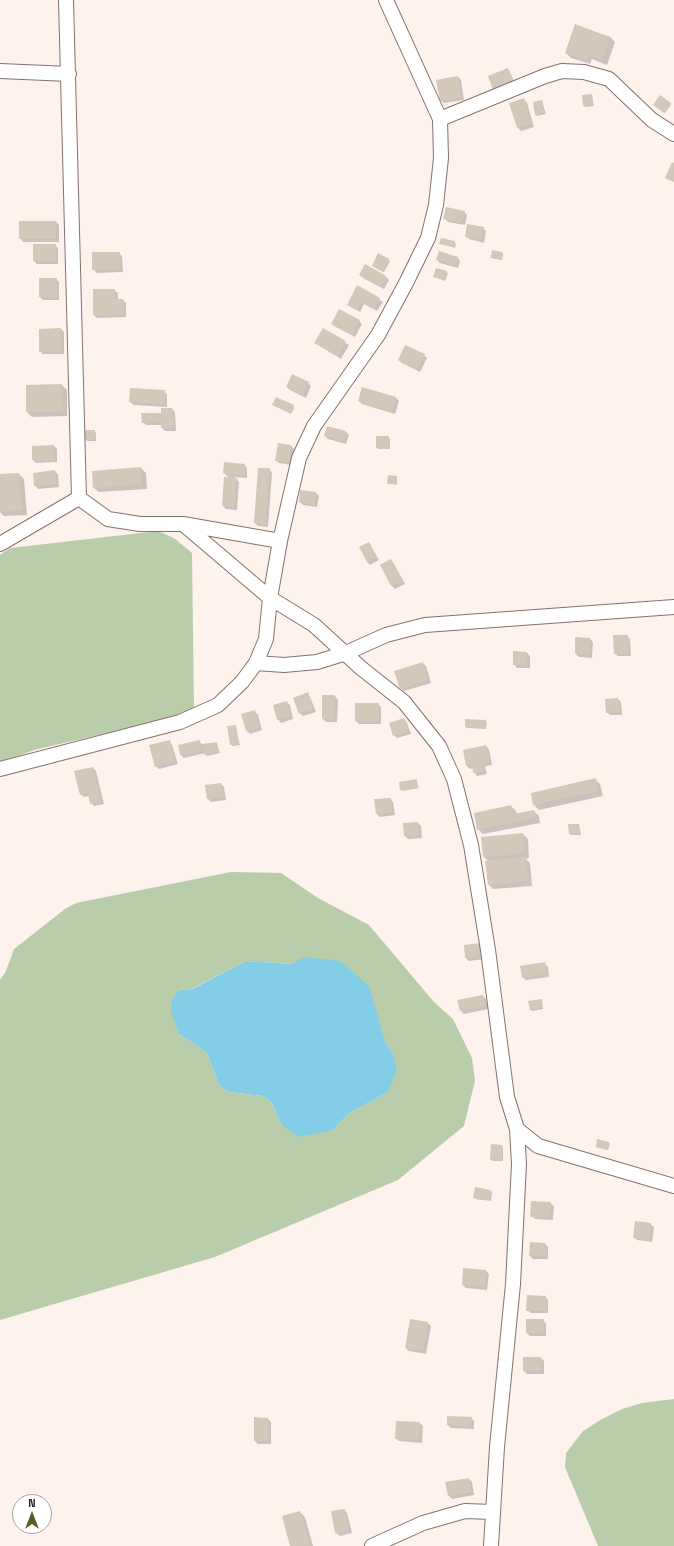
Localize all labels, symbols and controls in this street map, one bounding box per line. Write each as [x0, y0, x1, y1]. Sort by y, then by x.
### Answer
north arrow [12, 1494, 52, 1534]
text: N [28, 1496, 36, 1510]

